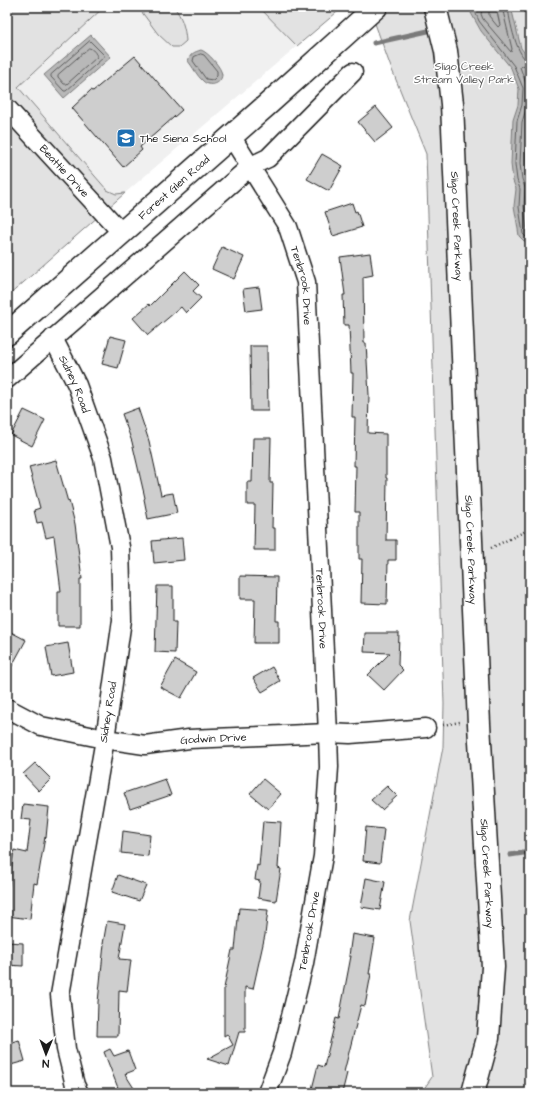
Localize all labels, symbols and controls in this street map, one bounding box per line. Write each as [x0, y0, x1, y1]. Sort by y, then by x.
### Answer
park label: Sligo Creek Stream Valley Park [414, 59, 514, 88]
school or university icon: The Siena School [115, 127, 137, 149]
place label: The Siena School [140, 131, 227, 146]
street label: Beattie Drive [36, 141, 93, 200]
street label: Forest Glen Road [135, 151, 213, 223]
street label: Sligo Creek Parkway [447, 171, 467, 281]
street label: Tenbrook Drive [287, 244, 316, 325]
street label: Sidney Road [56, 353, 94, 415]
street label: Sligo Creek Parkway [461, 495, 481, 605]
street label: Tenbrook Drive [312, 568, 331, 649]
street label: Sidney Road [96, 680, 121, 744]
street label: Godwin Drive [179, 729, 247, 748]
street label: Sligo Creek Parkway [477, 818, 498, 929]
street label: Tenbrook Drive [295, 890, 323, 972]
north arrow [26, 1034, 66, 1074]
text: N [42, 1056, 49, 1071]

